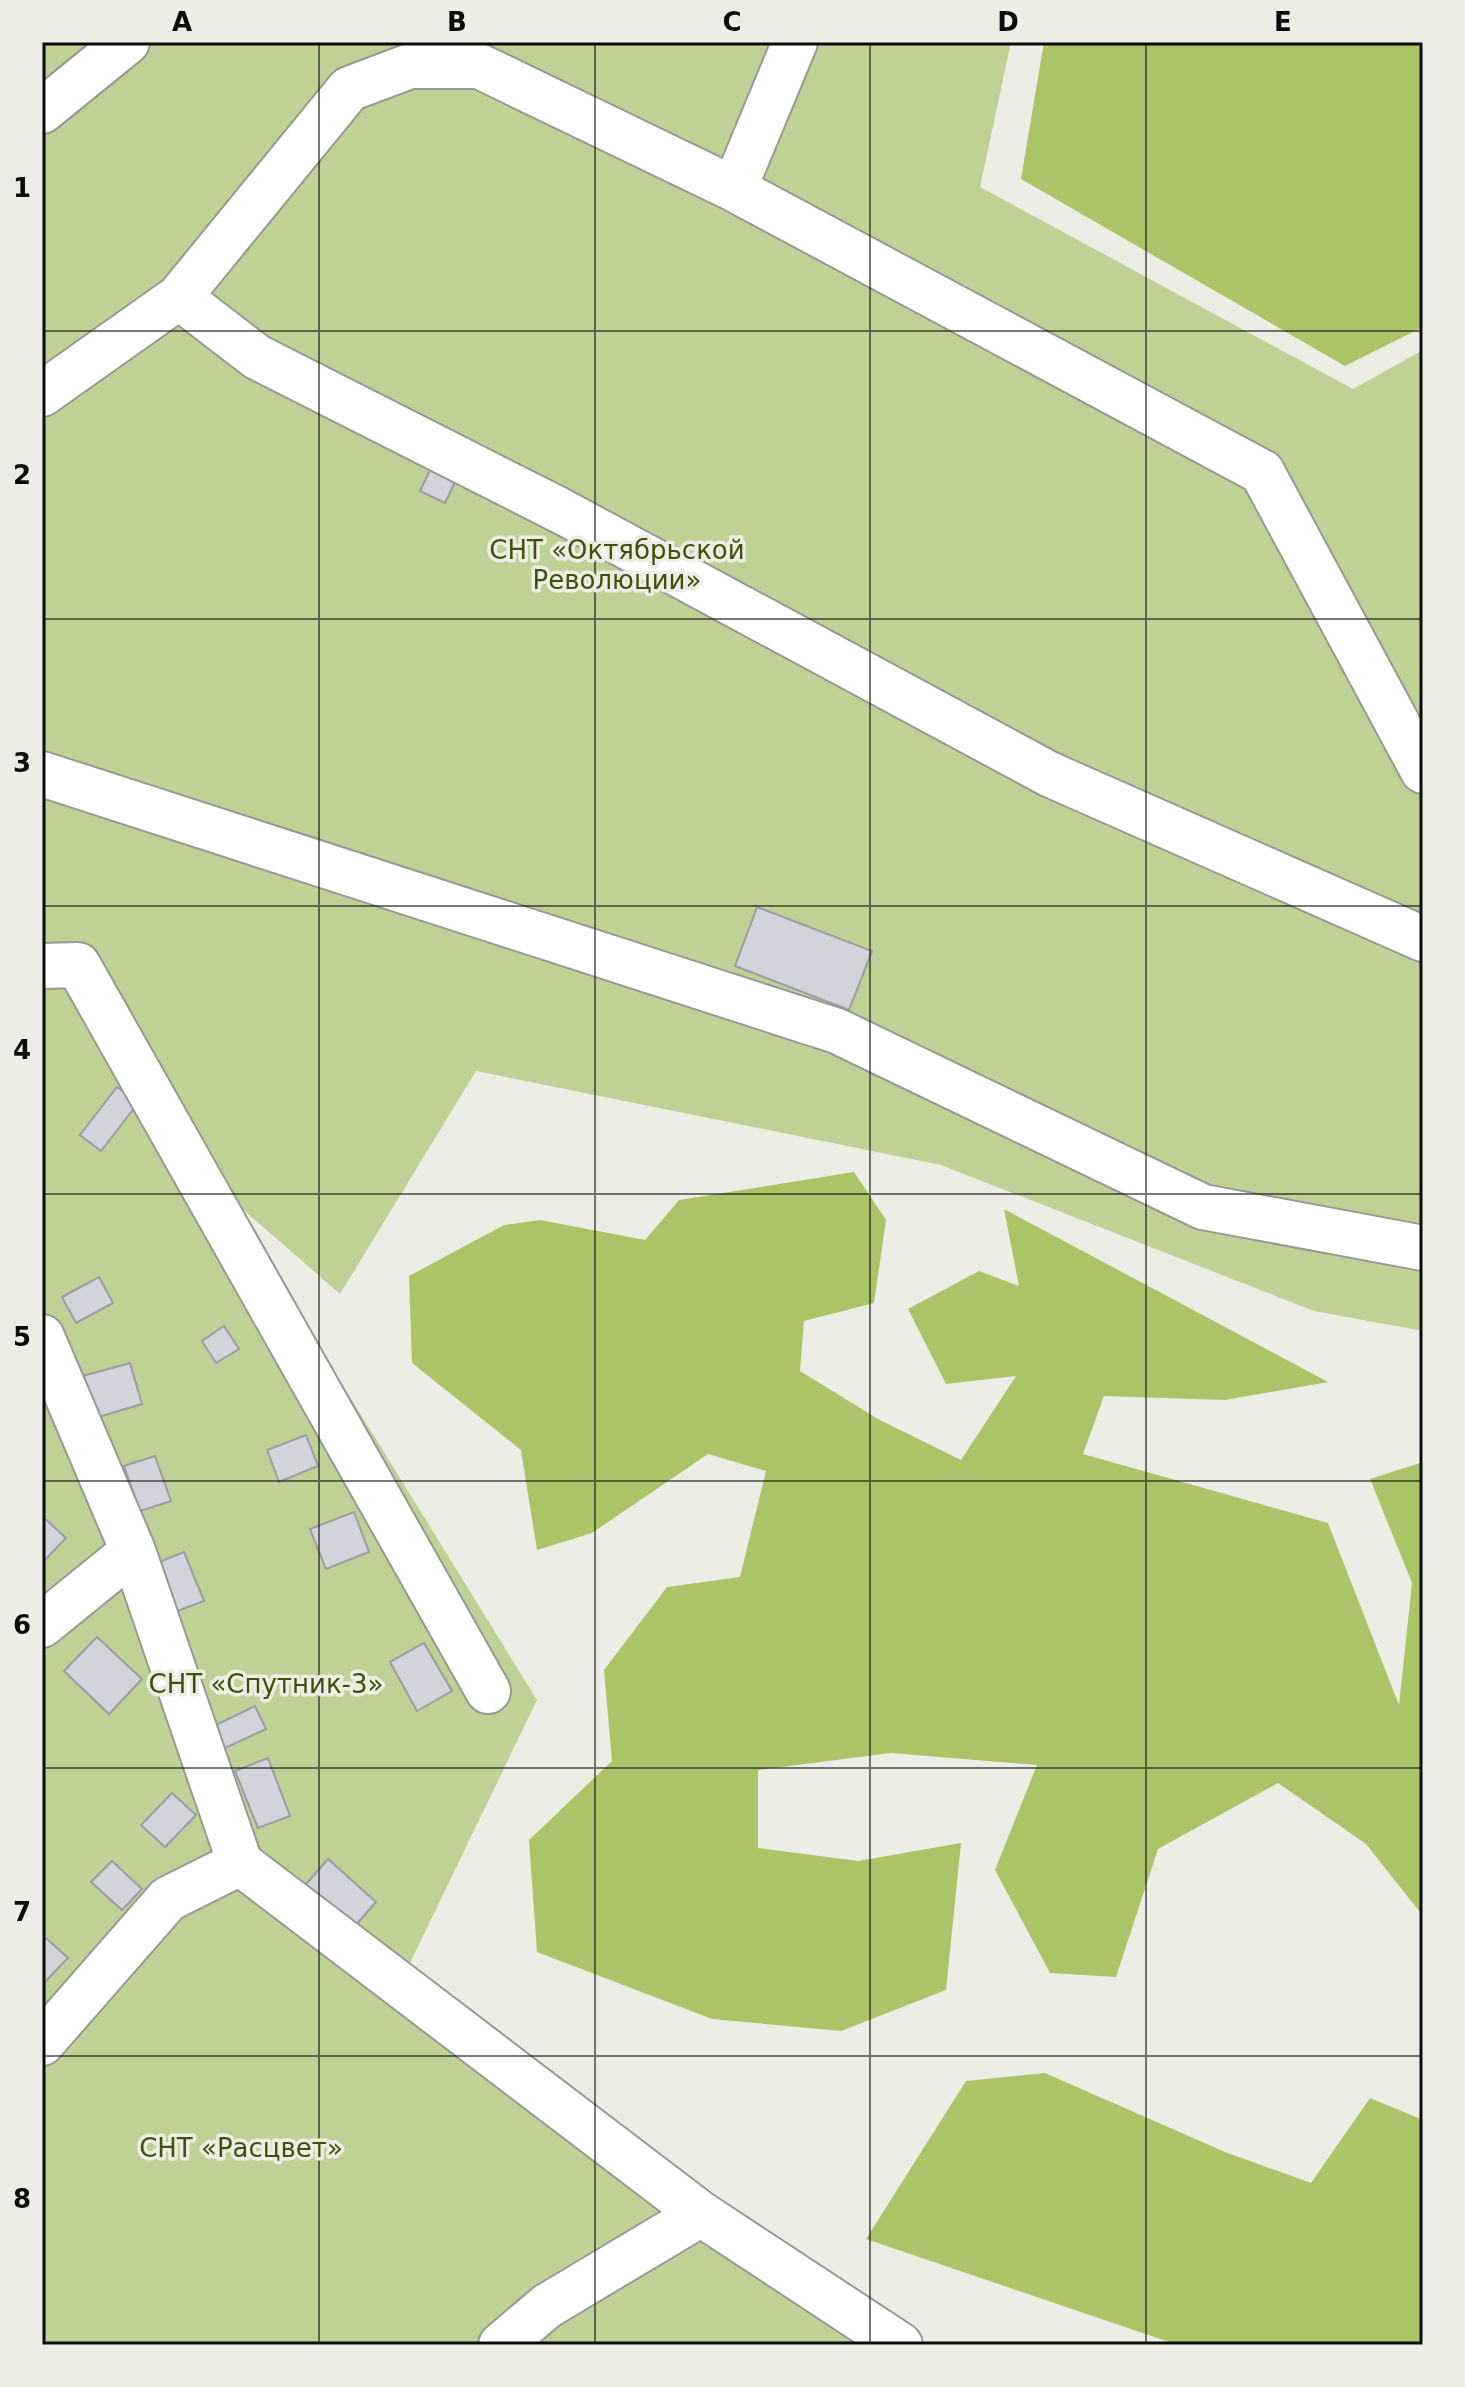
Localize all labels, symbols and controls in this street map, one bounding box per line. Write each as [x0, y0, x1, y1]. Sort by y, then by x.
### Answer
text: A [172, 7, 192, 37]
text: B [447, 7, 467, 37]
text: C [722, 7, 742, 37]
text: D [997, 7, 1019, 37]
text: E [1274, 7, 1292, 37]
text: 1 [13, 173, 31, 203]
text: 2 [13, 460, 31, 490]
park label: СНТ «Октябрьской Революции» [489, 535, 745, 595]
text: 3 [13, 748, 31, 778]
text: 4 [13, 1035, 31, 1065]
text: 5 [13, 1322, 31, 1352]
text: 6 [13, 1610, 31, 1640]
park label: СНТ «Спутник-3» [149, 1669, 383, 1699]
text: 7 [13, 1897, 31, 1927]
park label: СНТ «Расцвет» [139, 2133, 343, 2163]
text: 8 [13, 2184, 31, 2214]

